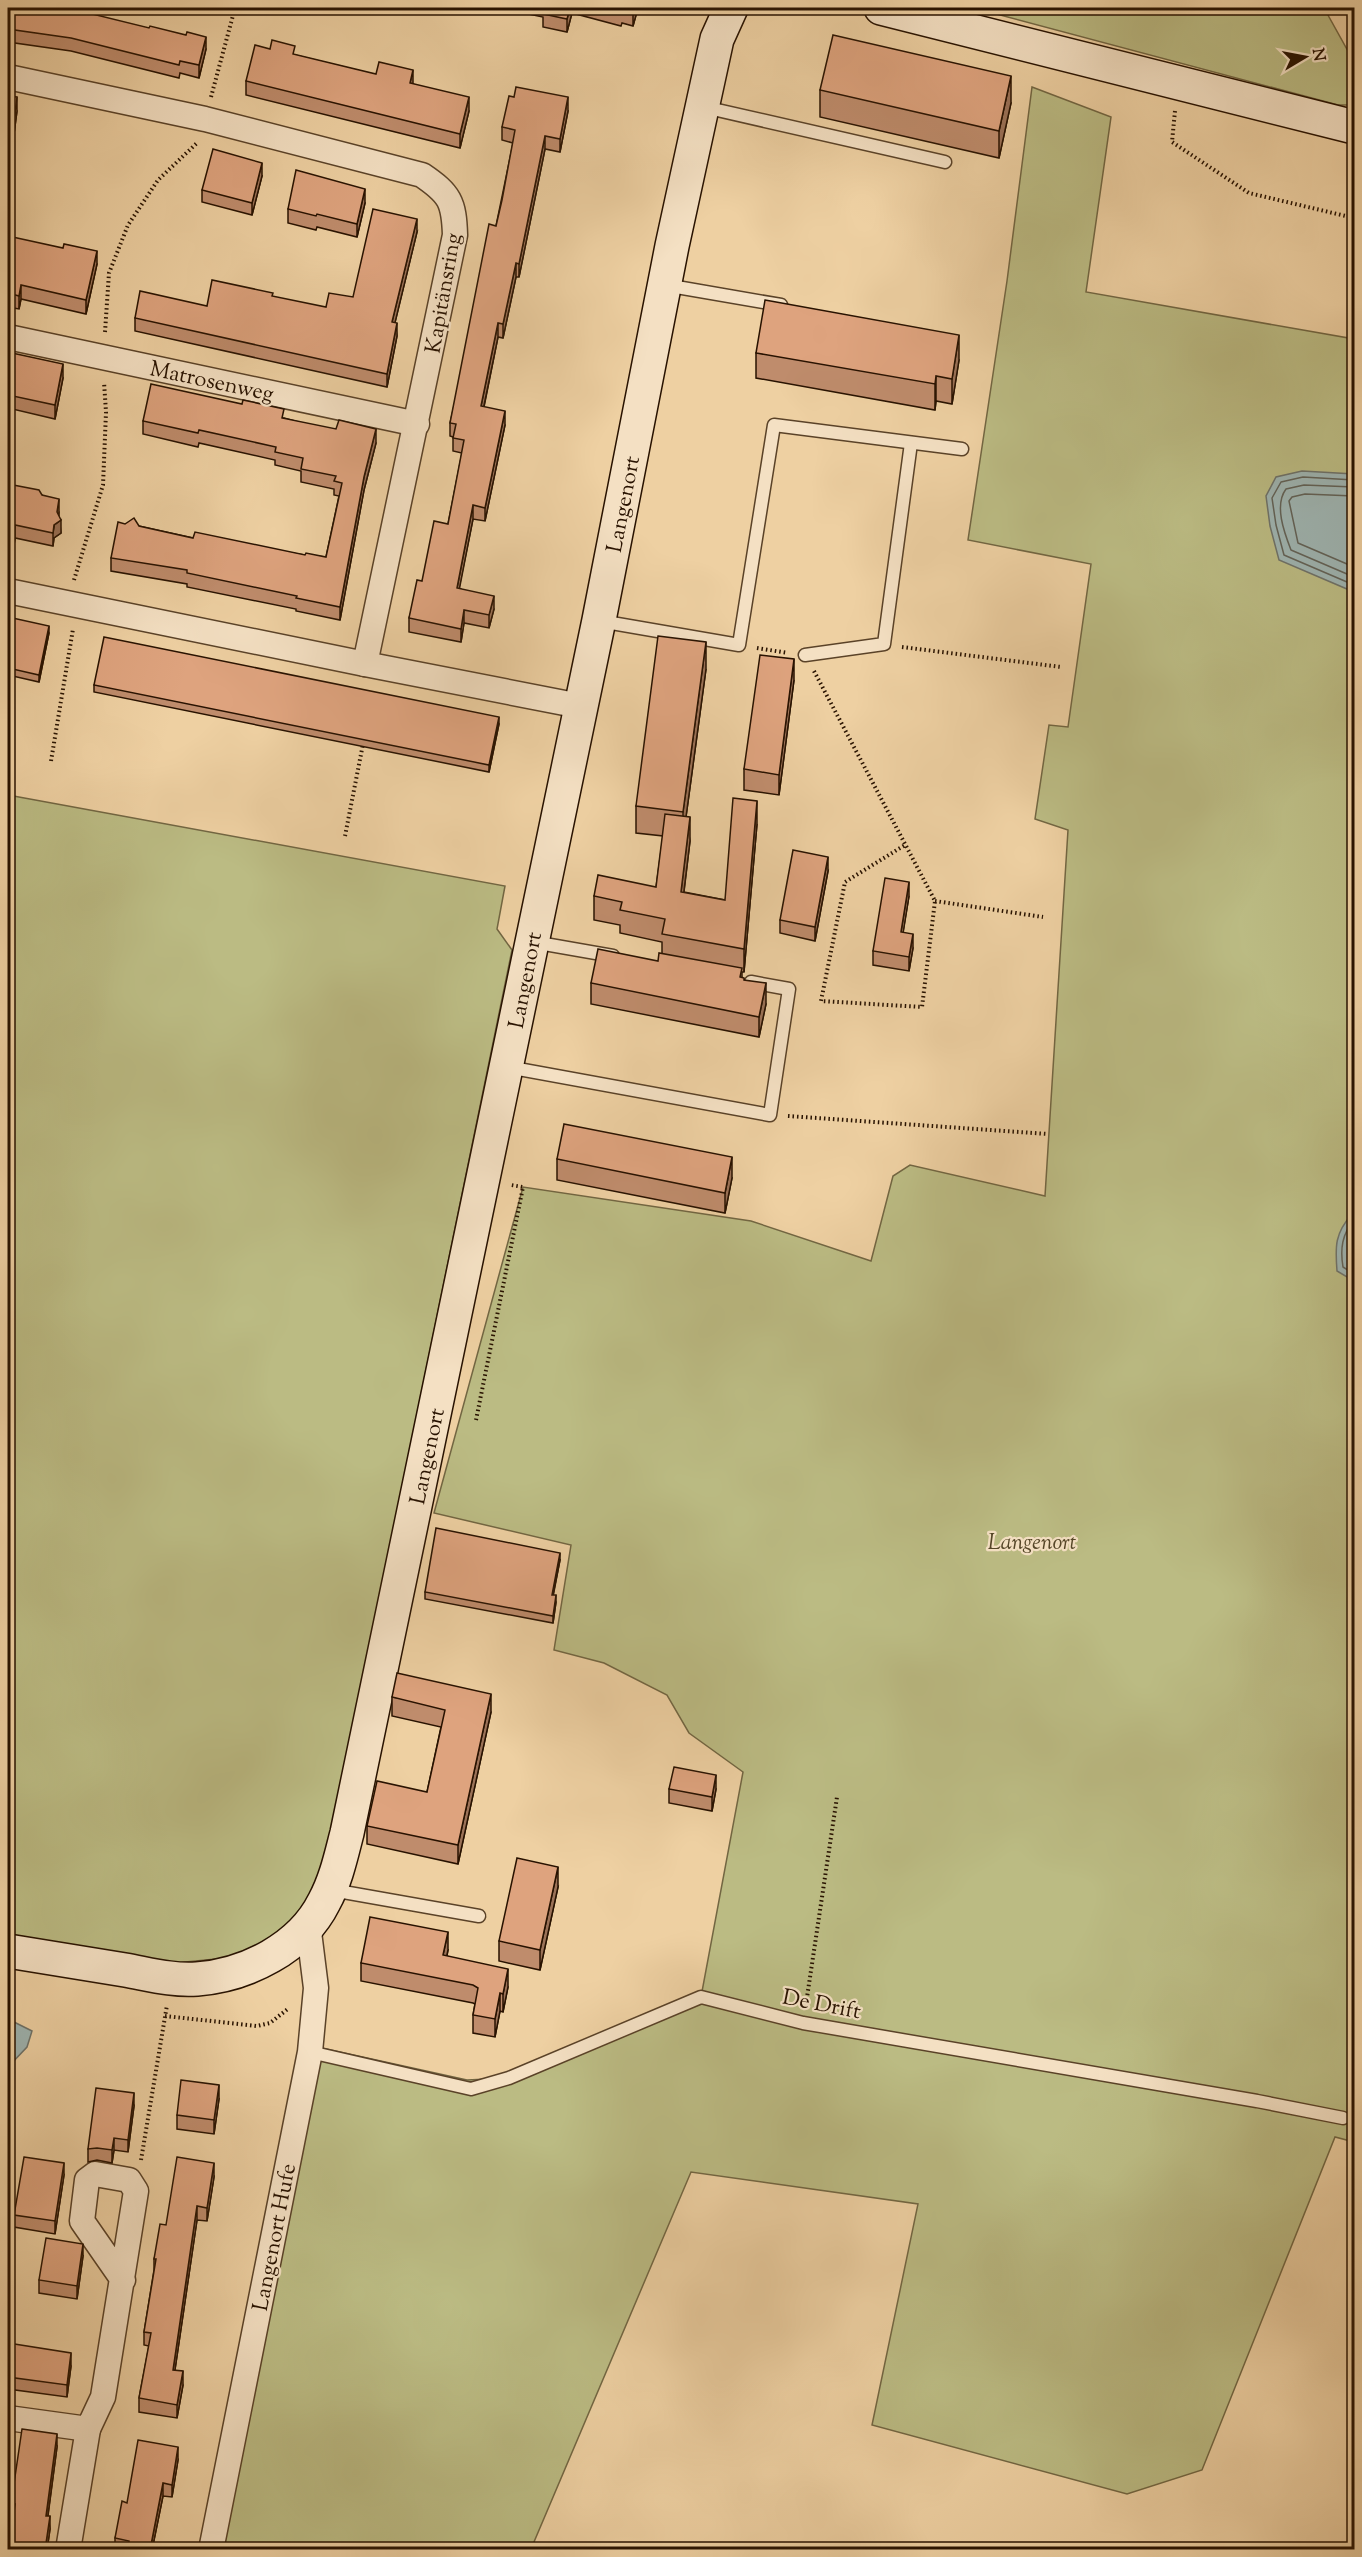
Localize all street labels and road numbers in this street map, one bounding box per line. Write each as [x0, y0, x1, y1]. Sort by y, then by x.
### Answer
street label: Kapitänsring [419, 231, 471, 356]
street label: Matrosenweg [146, 354, 277, 412]
street label: Langenort [600, 453, 650, 556]
street label: Langenort [502, 929, 552, 1032]
street label: Langenort [403, 1405, 455, 1508]
street label: De Drift [779, 1983, 864, 2029]
street label: Langenort Hufe [246, 2161, 306, 2314]

